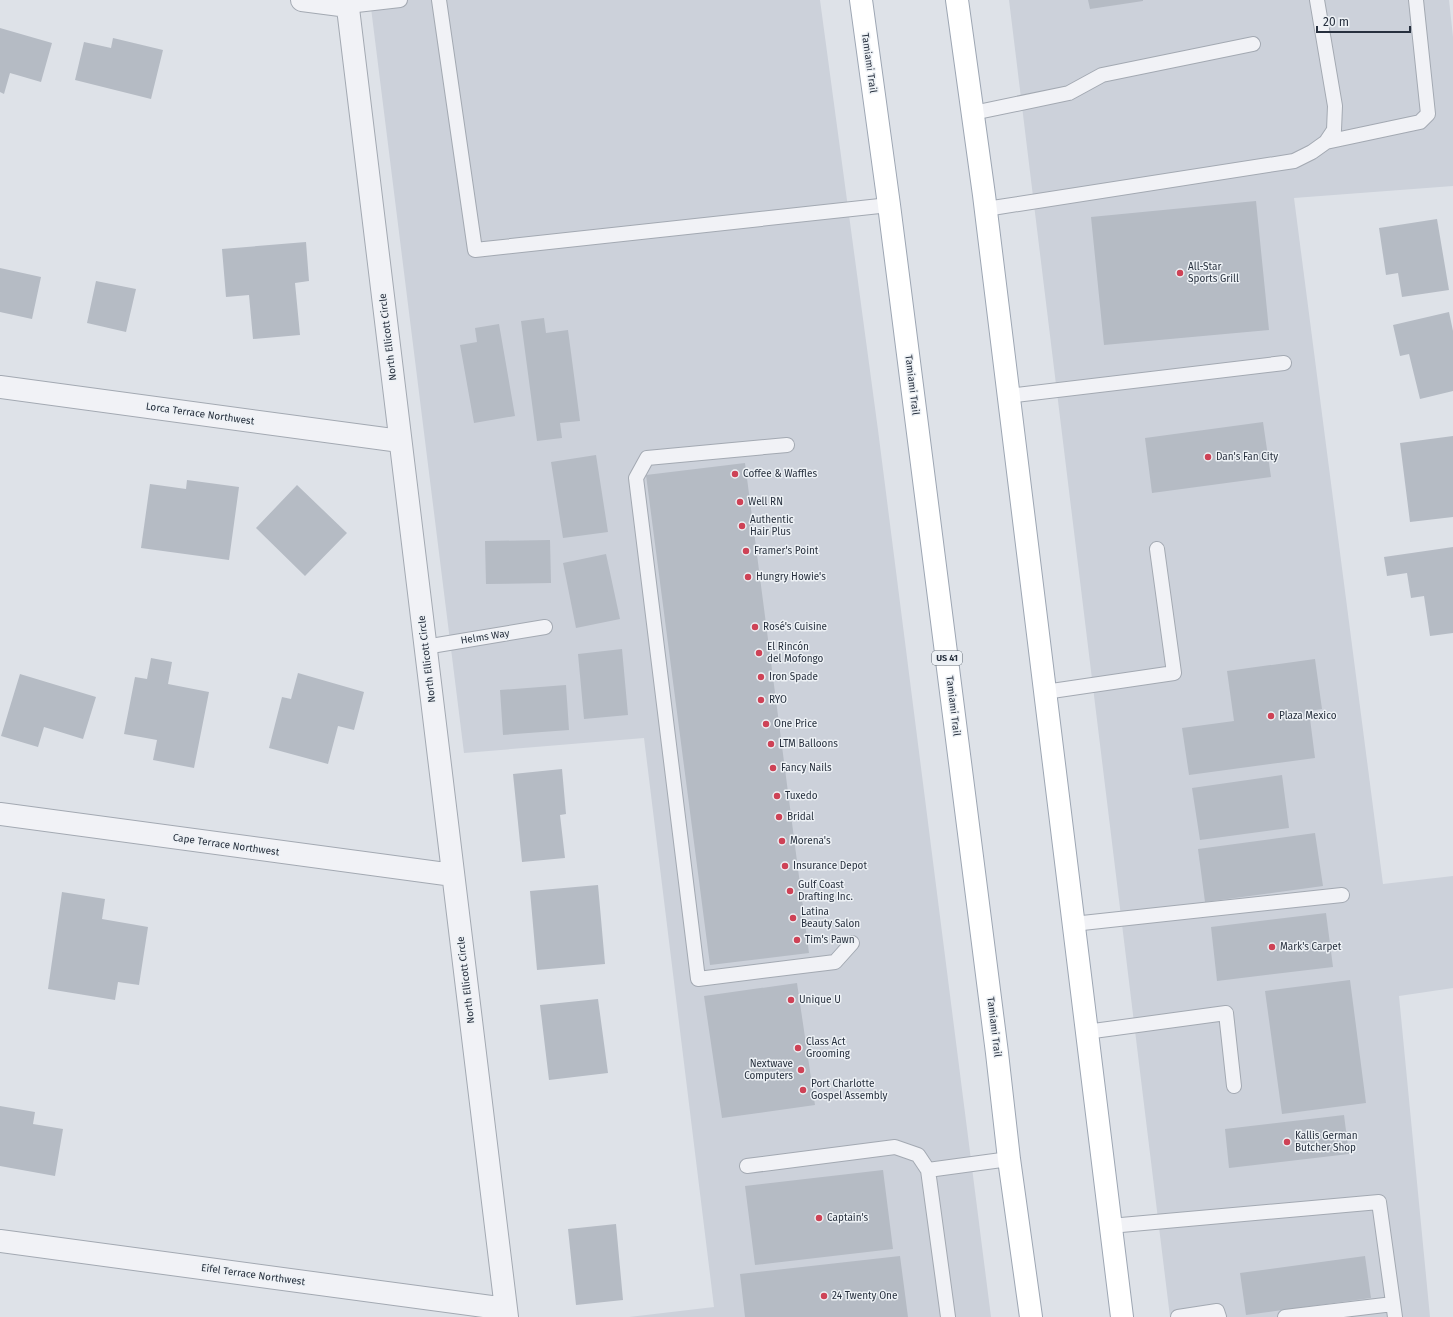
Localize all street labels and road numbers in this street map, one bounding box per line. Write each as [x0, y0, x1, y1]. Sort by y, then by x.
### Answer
street label: Tamiami Trail [859, 32, 879, 94]
street label: North Ellicott Circle [377, 293, 399, 381]
street label: Tamiami Trail [902, 354, 922, 416]
street label: Lorca Terrace Northwest [145, 400, 255, 428]
street label: North Ellicott Circle [416, 615, 438, 703]
street label: Helms Way [460, 627, 510, 647]
road number: US 41 [932, 651, 962, 665]
street label: Tamiami Trail [943, 675, 963, 737]
street label: Cape Terrace Northwest [172, 832, 280, 858]
street label: North Ellicott Circle [455, 936, 477, 1024]
street label: Tamiami Trail [984, 996, 1004, 1058]
street label: Eifel Terrace Northwest [200, 1262, 306, 1288]

